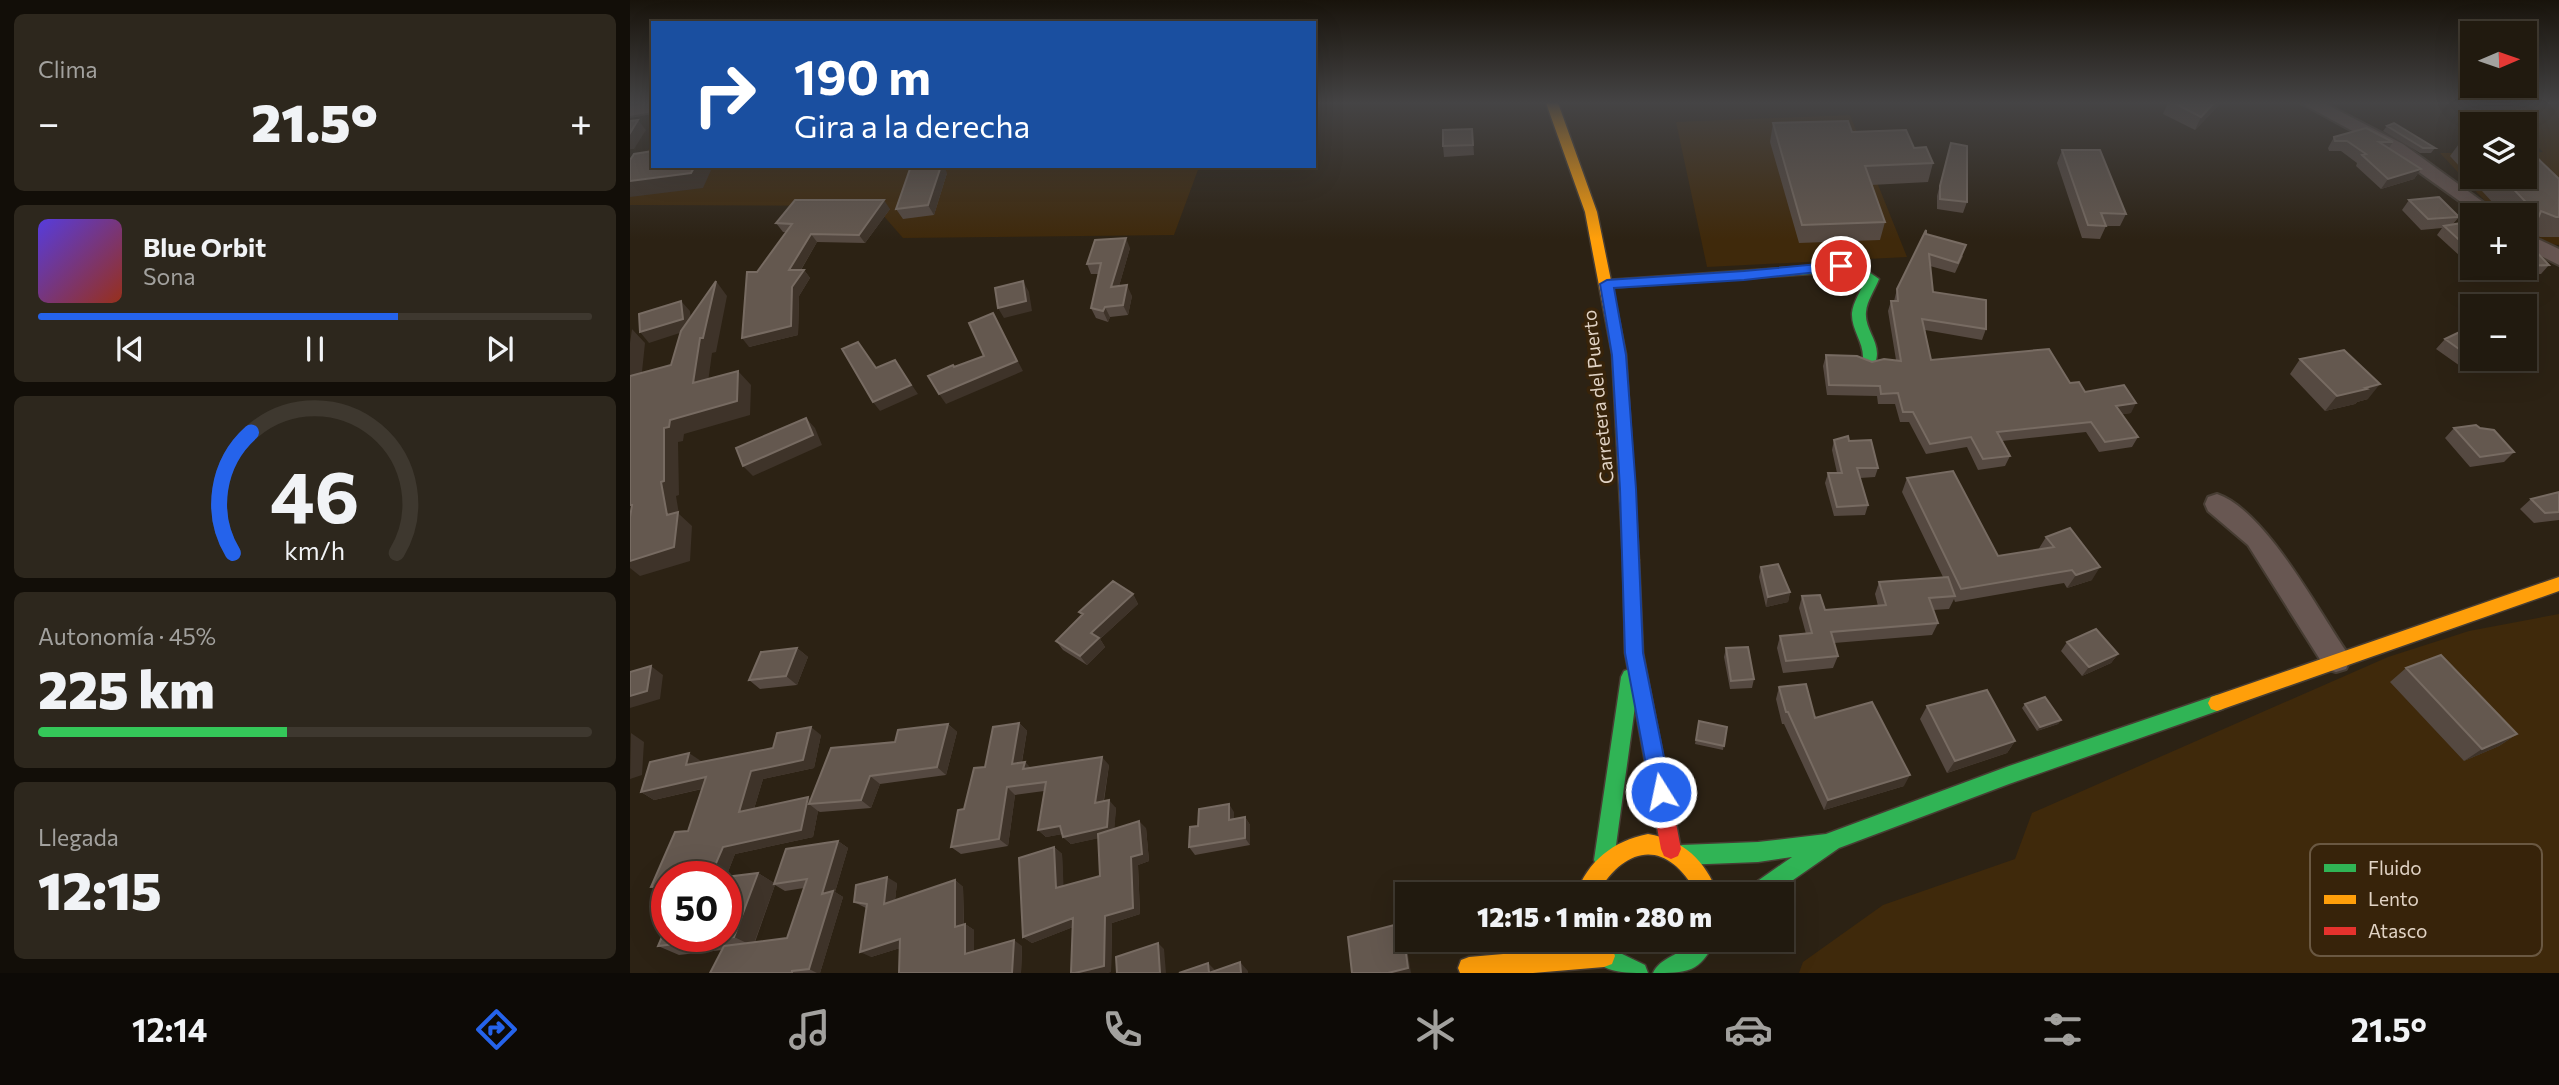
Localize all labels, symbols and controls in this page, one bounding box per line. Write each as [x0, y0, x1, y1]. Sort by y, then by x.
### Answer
north arrow [2460, 21, 2538, 98]
map controls [2460, 21, 2537, 371]
text: 190 m [794, 45, 931, 105]
icon: right [679, 49, 770, 140]
text: Clima [38, 55, 98, 83]
text: 21.5° [251, 89, 378, 153]
text: − [38, 98, 60, 145]
text: + [570, 98, 592, 145]
text: Gira a la derecha [794, 105, 1030, 145]
button: layers [2460, 112, 2537, 189]
button: + [2460, 203, 2537, 280]
text: Blue Orbit [143, 231, 266, 262]
pin [1811, 236, 1871, 296]
icon: arrive [1822, 247, 1860, 285]
text: Sona [143, 262, 195, 290]
button: − [2460, 294, 2537, 371]
street label: Carretera del Puerto [1577, 309, 1618, 485]
icon: previous [111, 330, 149, 368]
icon: pause [296, 330, 334, 368]
icon: next [481, 330, 519, 368]
text: 46 [270, 449, 360, 538]
text: km/h [285, 534, 345, 564]
text: Autonomía · 45% [38, 622, 216, 650]
text: 225 km [38, 656, 215, 720]
position arrow [1624, 755, 1698, 829]
text: Llegada [38, 823, 119, 851]
legend [2310, 844, 2542, 956]
text: Fluido [2368, 856, 2422, 879]
text: 12:15 [38, 857, 162, 921]
speed limit sign: 50 [651, 861, 742, 952]
text: Lento [2368, 887, 2419, 910]
text: 12:15 · 1 min · 280 m [1477, 901, 1712, 932]
text: Atasco [2368, 919, 2427, 942]
icon: directions [472, 1005, 521, 1054]
icon: music [785, 1005, 834, 1054]
icon: phone [1098, 1005, 1147, 1054]
icon: climate [1411, 1005, 1460, 1054]
icon: car [1724, 1005, 1773, 1054]
icon: filters [2038, 1005, 2087, 1054]
text: 12:14 [132, 1009, 207, 1049]
text: 21.5° [2351, 1009, 2427, 1049]

